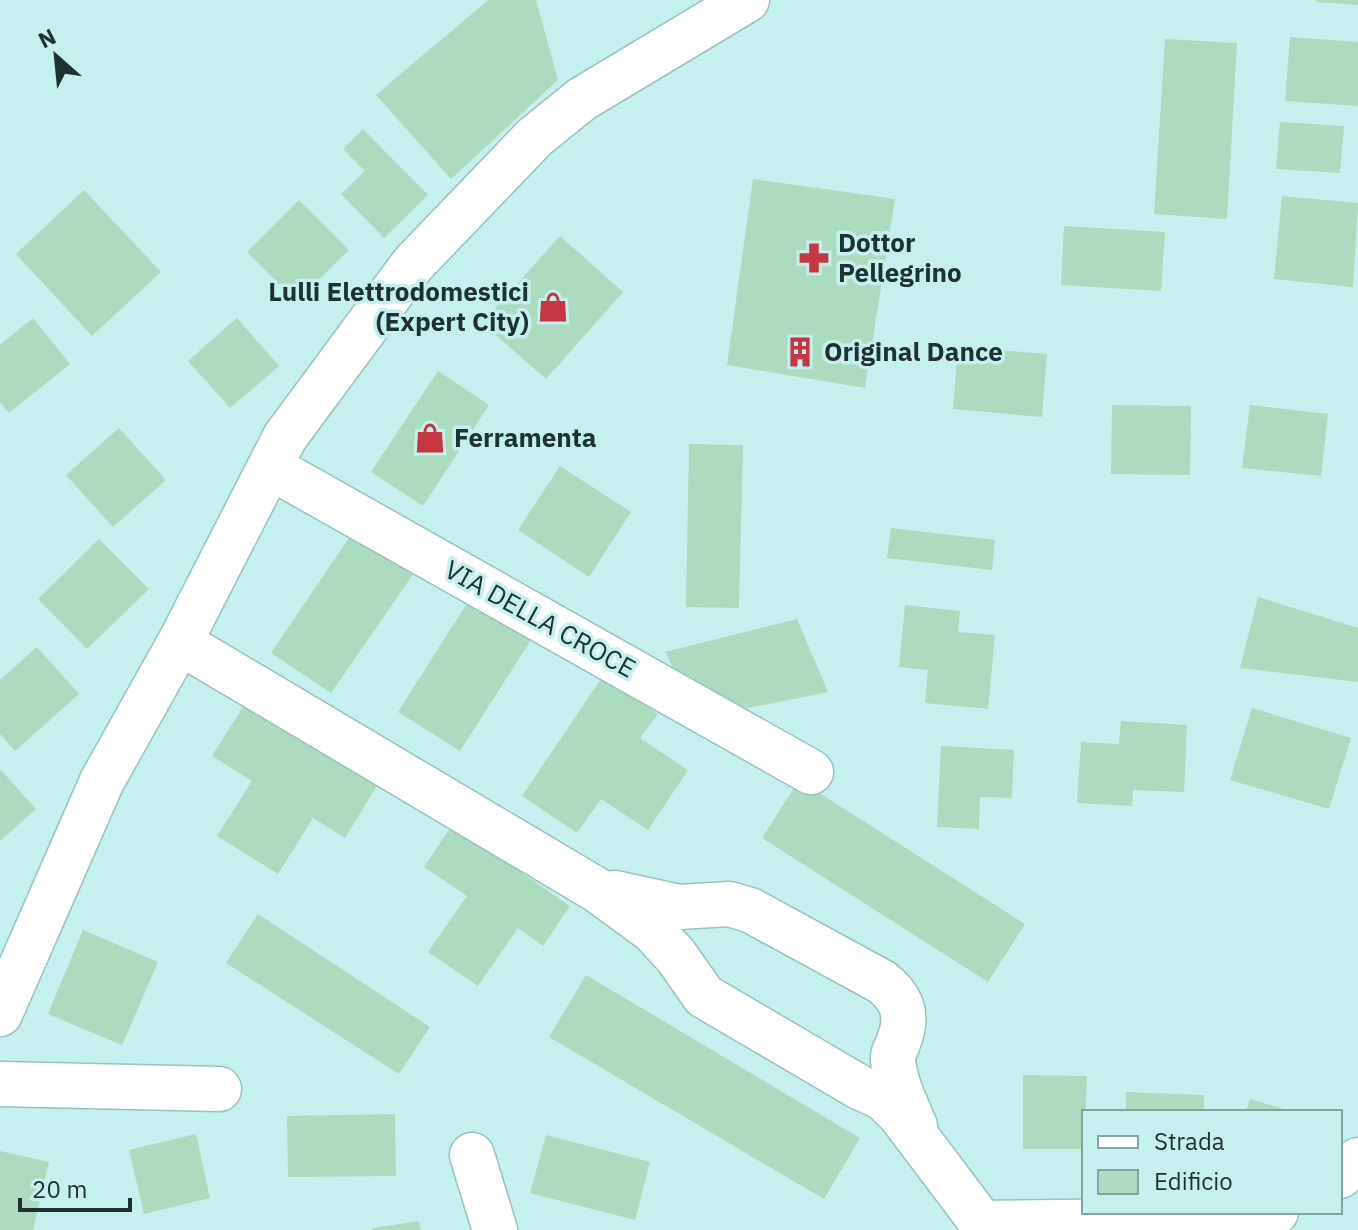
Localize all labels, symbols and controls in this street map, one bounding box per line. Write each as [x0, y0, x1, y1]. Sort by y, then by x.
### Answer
north arrow [16, 16, 96, 96]
text: N [33, 21, 60, 54]
place label: Dottor Pellegrino [838, 225, 962, 289]
pharmacy icon: Dottor Pellegrino [797, 241, 831, 275]
place label: Lulli Elettrodomestici (Expert City) [268, 274, 529, 338]
shop icon: Lulli Elettrodomestici (Expert City) [536, 290, 570, 324]
place label: Original Dance [824, 334, 1003, 368]
building icon: Original Dance [783, 335, 817, 369]
place label: Ferramenta [454, 420, 597, 454]
shop icon: Ferramenta [413, 421, 447, 455]
street label: VIA DELLA CROCE [439, 552, 642, 685]
legend [1082, 1110, 1342, 1214]
text: Strada [1154, 1125, 1225, 1157]
scale bar [20, 1162, 130, 1212]
text: Edificio [1154, 1165, 1233, 1197]
text: 20 m [32, 1173, 87, 1205]

